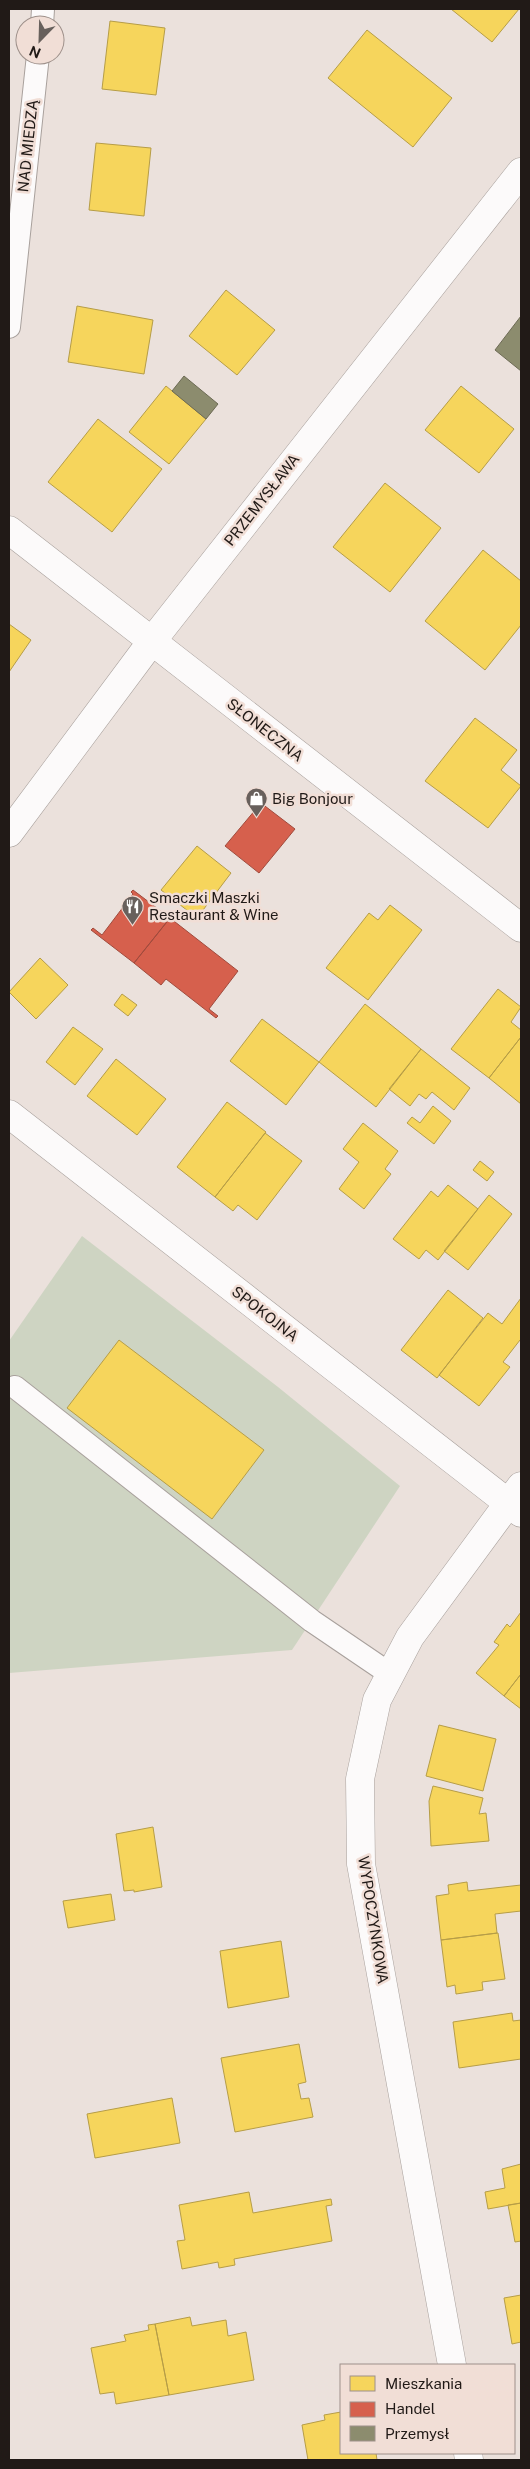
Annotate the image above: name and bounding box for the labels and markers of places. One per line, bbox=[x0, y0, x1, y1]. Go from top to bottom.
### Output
shop icon: Big Bonjour bbox=[244, 787, 268, 818]
place label: Big Bonjour bbox=[272, 790, 353, 807]
place label: Smaczki Maszki Restaurant & Wine bbox=[149, 889, 279, 923]
restaurant icon: Smaczki Maszki Restaurant & Wine bbox=[121, 895, 145, 926]

